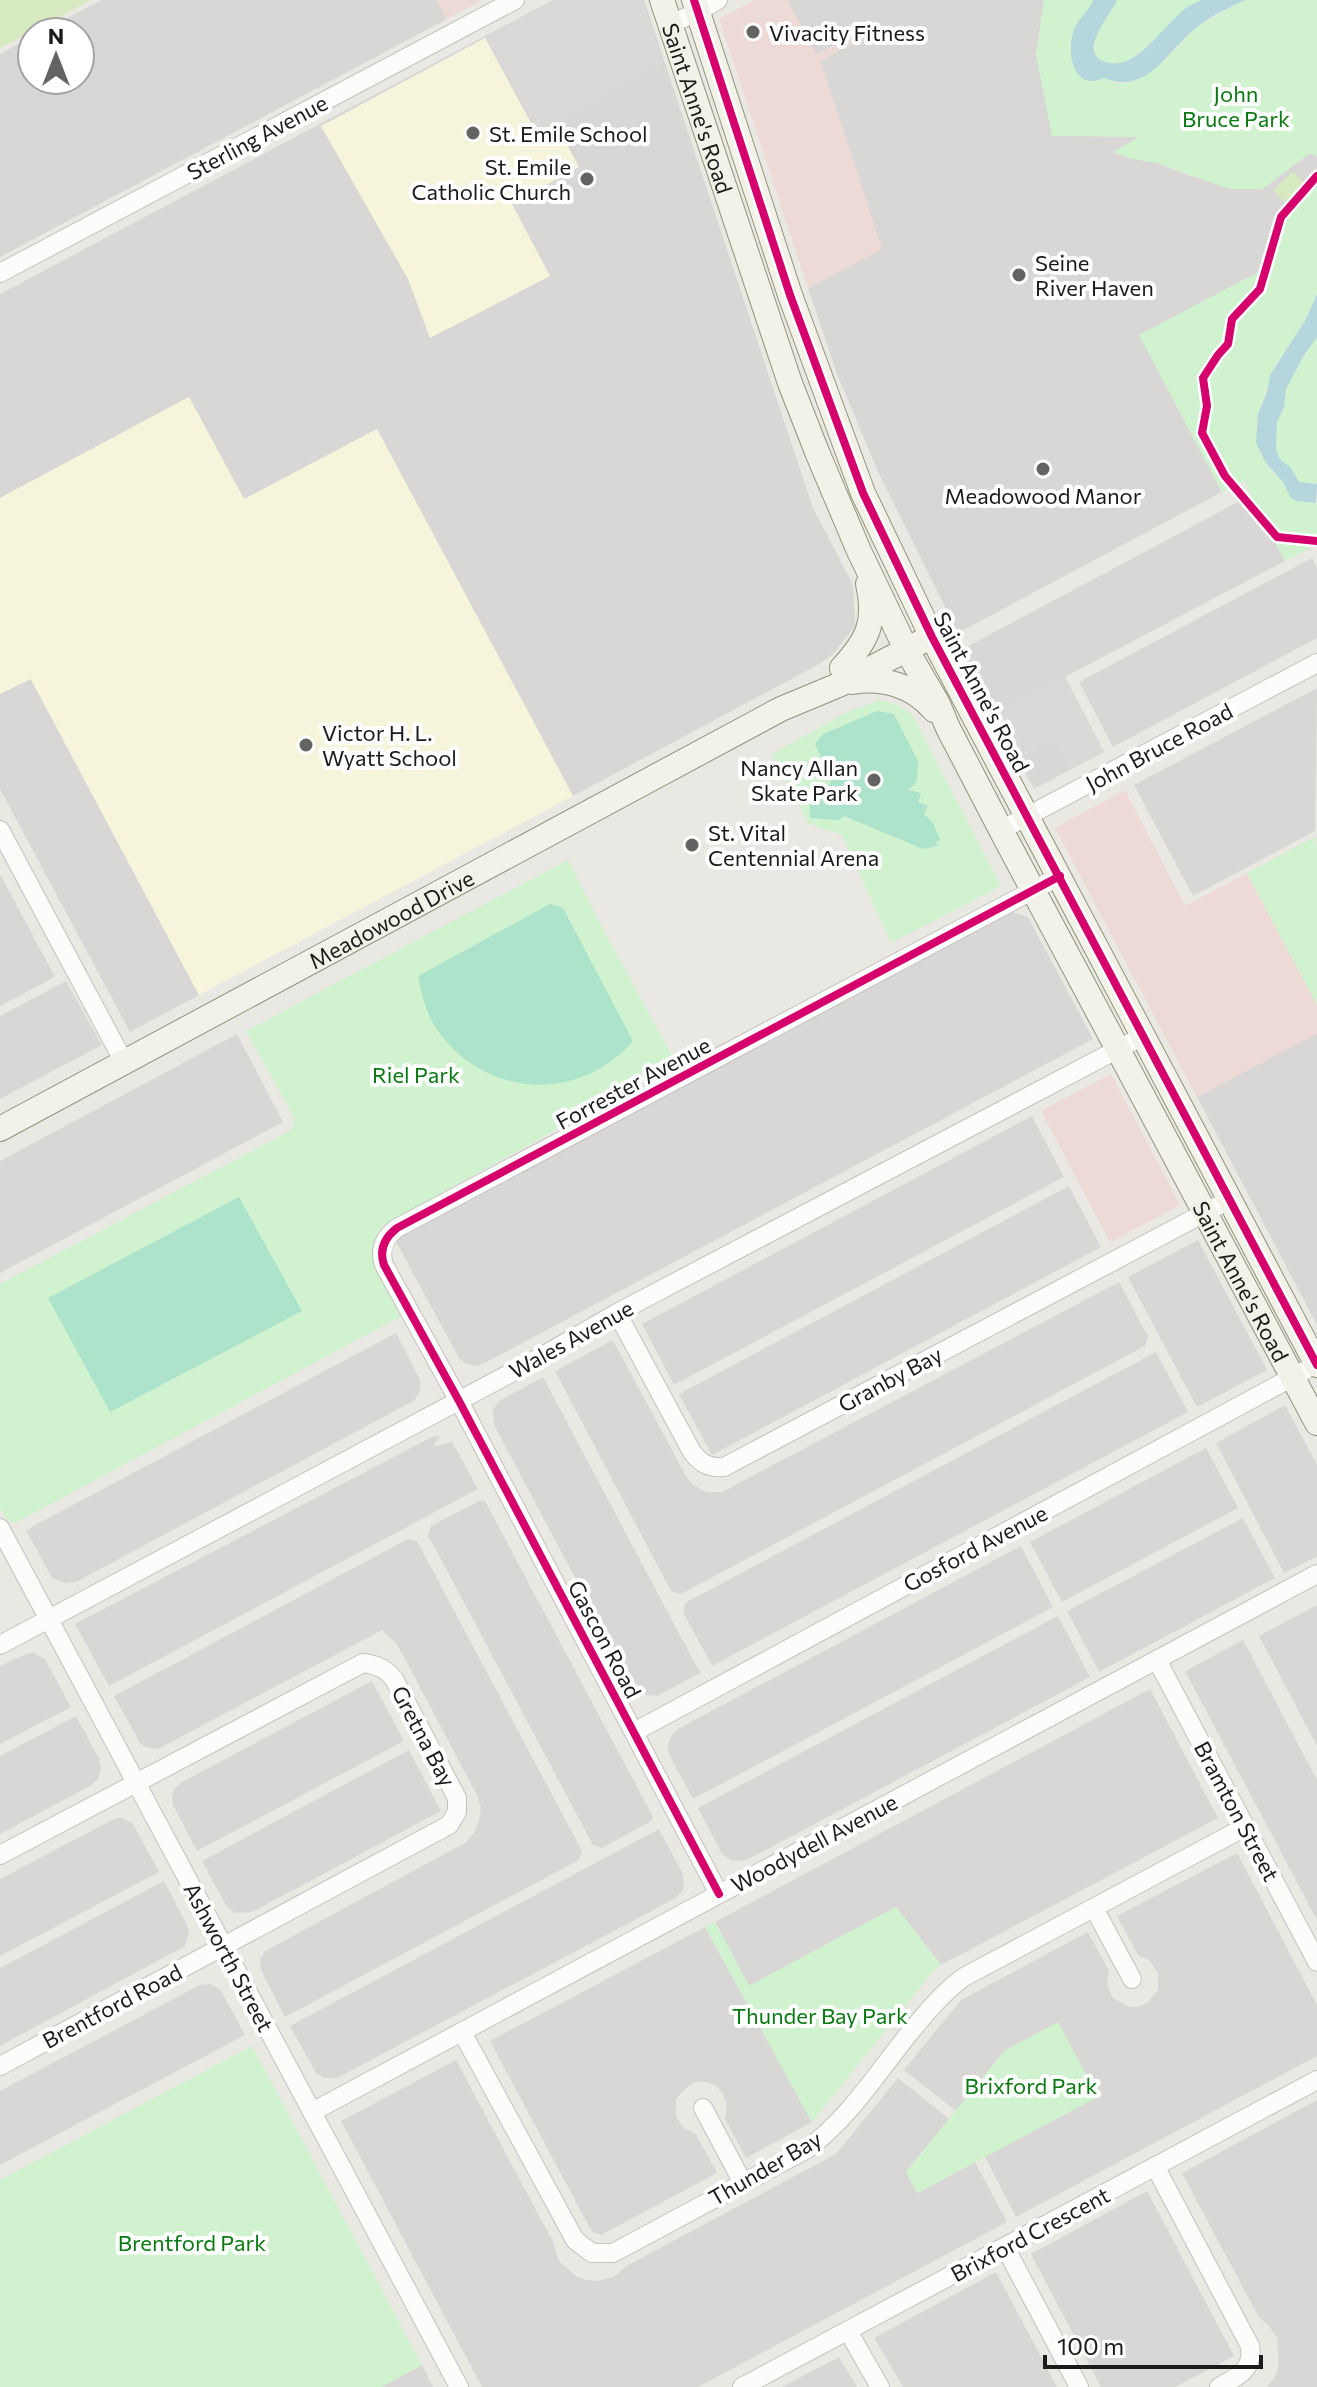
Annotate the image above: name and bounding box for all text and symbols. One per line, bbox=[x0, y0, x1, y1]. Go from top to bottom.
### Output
north arrow bbox=[16, 16, 96, 96]
street label: Saint Anne's Road bbox=[657, 19, 739, 197]
place label: Vivacity Fitness bbox=[769, 19, 925, 46]
text: N bbox=[48, 22, 64, 49]
marker: Vivacity Fitness bbox=[744, 23, 762, 41]
park label: John Bruce Park bbox=[1182, 80, 1290, 132]
street label: Sterling Avenue bbox=[182, 89, 332, 185]
place label: St. Emile School bbox=[489, 120, 648, 147]
marker: St. Emile School bbox=[464, 124, 482, 142]
place label: St. Emile Catholic Church bbox=[411, 153, 571, 205]
marker: St. Emile Catholic Church bbox=[578, 170, 596, 188]
place label: Seine River Haven bbox=[1035, 249, 1154, 301]
marker: Seine River Haven bbox=[1010, 266, 1028, 284]
marker: Meadowood Manor bbox=[1034, 460, 1052, 478]
place label: Meadowood Manor bbox=[945, 482, 1142, 509]
street label: Saint Anne's Road bbox=[928, 607, 1036, 777]
street label: John Bruce Road bbox=[1081, 697, 1237, 797]
place label: Victor H. L. Wyatt School bbox=[322, 719, 457, 771]
marker: Victor H. L. Wyatt School bbox=[297, 736, 315, 754]
place label: Nancy Allan Skate Park bbox=[740, 754, 858, 806]
marker: Nancy Allan Skate Park bbox=[865, 771, 883, 789]
place label: St. Vital Centennial Arena bbox=[708, 819, 879, 871]
marker: St. Vital Centennial Arena bbox=[683, 836, 701, 854]
street label: Meadowood Drive bbox=[304, 863, 478, 974]
street label: Forrester Avenue bbox=[551, 1031, 715, 1135]
park label: Riel Park bbox=[372, 1061, 460, 1088]
street label: Saint Anne's Road bbox=[1188, 1196, 1295, 1366]
street label: Wales Avenue bbox=[504, 1294, 638, 1384]
street label: Granby Bay bbox=[833, 1340, 947, 1418]
street label: Gosford Avenue bbox=[898, 1499, 1052, 1597]
street label: Gascon Road bbox=[563, 1575, 647, 1703]
street label: Gretna Bay bbox=[386, 1681, 462, 1791]
street label: Bramton Street bbox=[1189, 1736, 1285, 1886]
street label: Woodydell Avenue bbox=[726, 1788, 902, 1898]
street label: Ashworth Street bbox=[178, 1878, 280, 2036]
street label: Brentford Road bbox=[38, 1958, 186, 2054]
park label: Thunder Bay Park bbox=[732, 2002, 908, 2029]
park label: Brixford Park bbox=[965, 2072, 1098, 2099]
street label: Thunder Bay bbox=[704, 2125, 826, 2211]
street label: Brixford Crescent bbox=[946, 2181, 1114, 2287]
park label: Brentford Park bbox=[118, 2229, 266, 2256]
scale bar bbox=[1045, 2319, 1261, 2369]
text: 100 m bbox=[1057, 2331, 1124, 2360]

